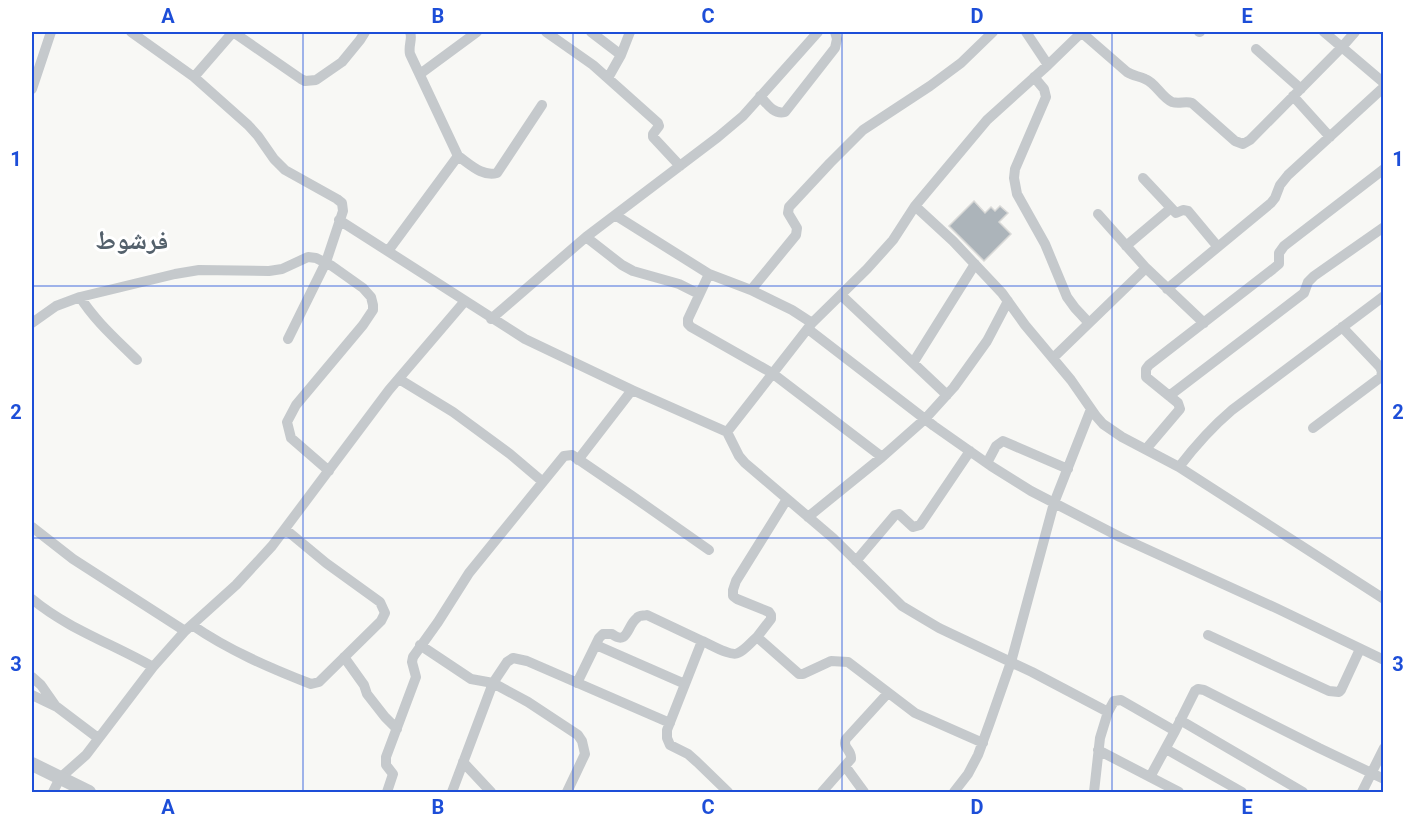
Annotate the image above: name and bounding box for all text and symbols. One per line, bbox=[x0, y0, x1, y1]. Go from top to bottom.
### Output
text: A bbox=[161, 4, 175, 28]
text: B bbox=[432, 4, 444, 28]
text: C bbox=[701, 4, 715, 28]
text: D bbox=[971, 4, 984, 28]
text: E bbox=[1241, 4, 1253, 28]
text: 1 bbox=[10, 147, 22, 171]
text: 1 bbox=[1392, 147, 1404, 171]
district label: فرشوط bbox=[96, 225, 168, 255]
text: 2 bbox=[10, 400, 22, 424]
text: 2 bbox=[1392, 400, 1404, 424]
text: 3 bbox=[10, 652, 22, 676]
text: 3 bbox=[1392, 652, 1404, 676]
text: A bbox=[161, 795, 175, 819]
text: B bbox=[432, 795, 444, 819]
text: C bbox=[701, 795, 715, 819]
text: D bbox=[971, 795, 984, 819]
text: E bbox=[1241, 795, 1253, 819]

